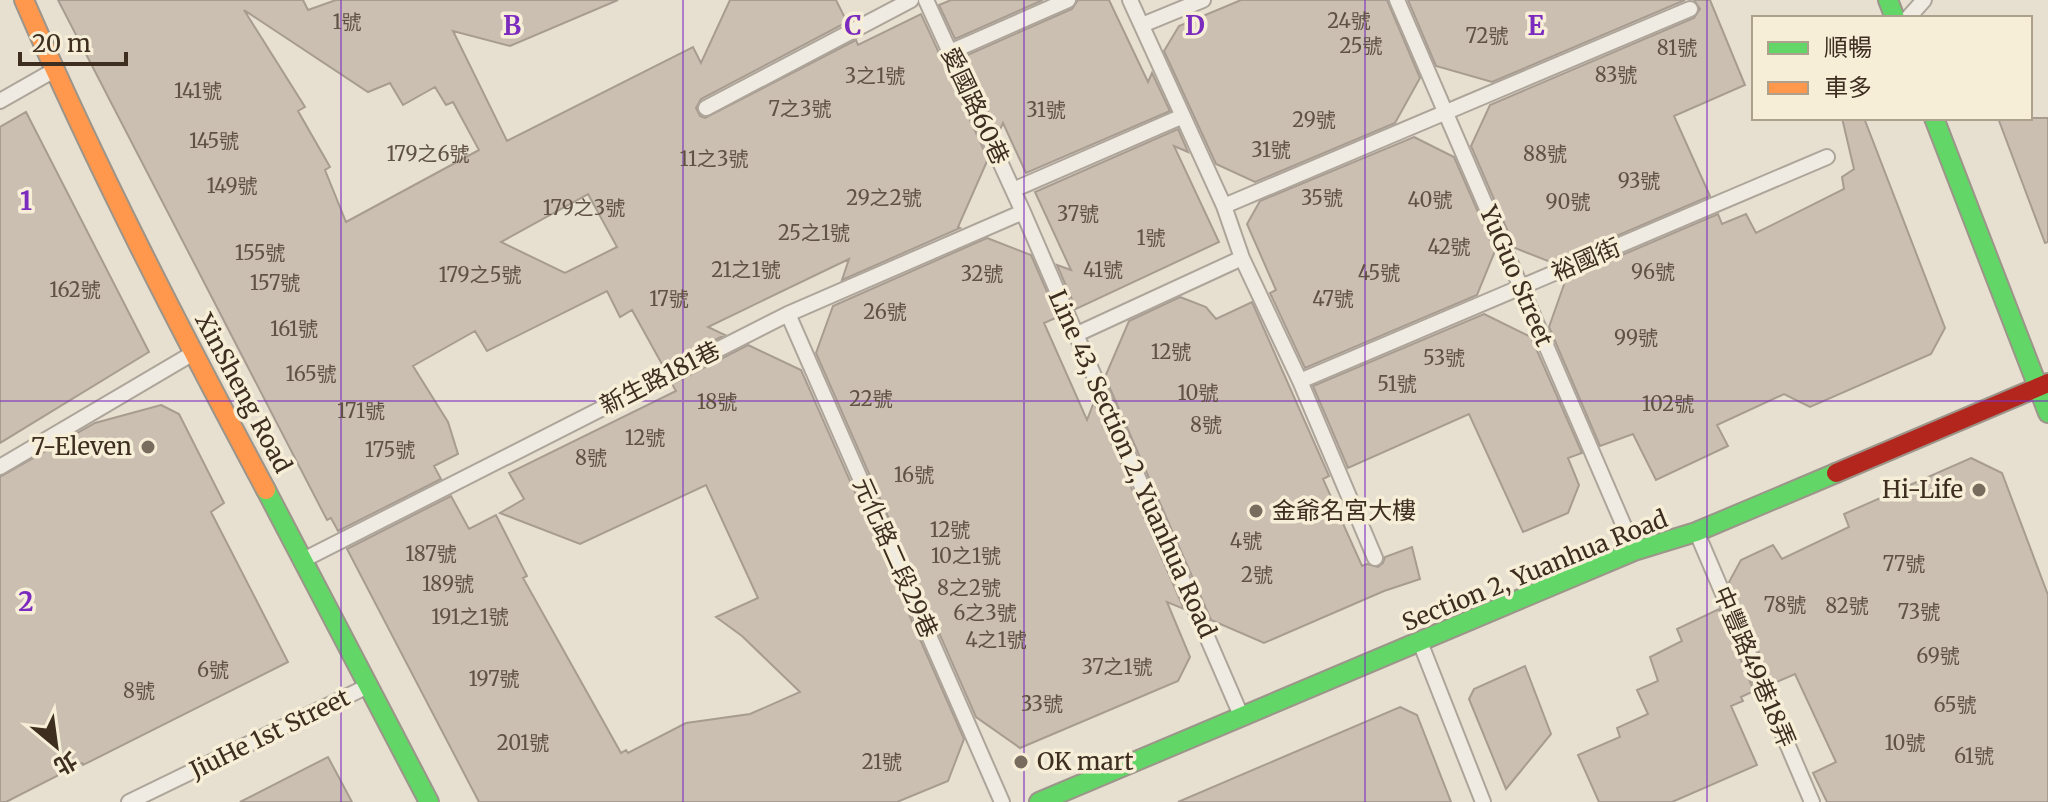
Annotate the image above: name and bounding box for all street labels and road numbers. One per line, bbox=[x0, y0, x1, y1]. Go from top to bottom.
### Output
street label: 愛國路60巷 bbox=[935, 42, 1016, 169]
street label: YuGuo Street bbox=[1473, 200, 1560, 351]
street label: 裕國街 bbox=[1547, 231, 1625, 288]
street label: Line 43, Section 2, Yuanhua Road bbox=[1041, 285, 1223, 643]
street label: XinSheng Road bbox=[188, 307, 299, 478]
street label: 新生路181巷 bbox=[595, 334, 725, 421]
street label: 元化路二段29巷 bbox=[846, 473, 945, 643]
street label: Section 2, Yuanhua Road bbox=[1397, 503, 1672, 638]
street label: 中豐路49巷18弄 bbox=[1707, 581, 1802, 752]
street label: JiuHe 1st Street bbox=[184, 681, 355, 786]

